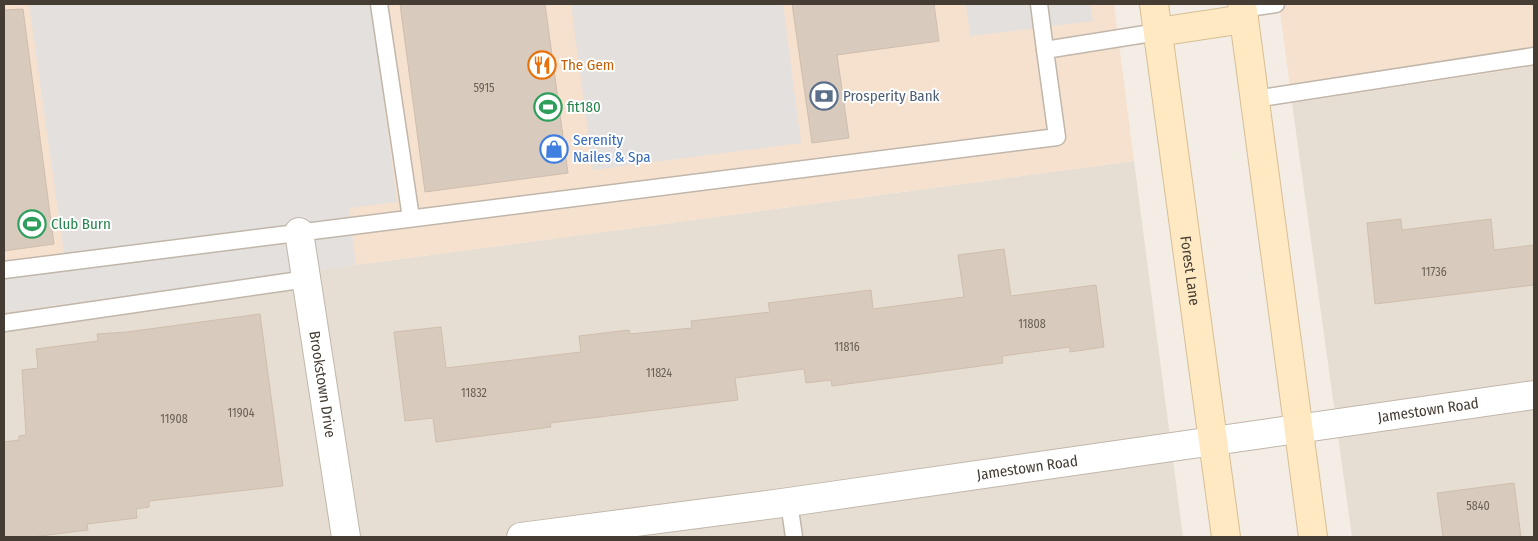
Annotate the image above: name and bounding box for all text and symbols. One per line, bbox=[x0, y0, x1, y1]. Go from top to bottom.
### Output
restaurant icon: The Gem bbox=[527, 50, 557, 80]
place label: The Gem bbox=[561, 56, 614, 74]
house number: 5915 bbox=[473, 81, 495, 95]
bank icon: Prosperity Bank bbox=[809, 81, 839, 111]
place label: Prosperity Bank bbox=[843, 87, 940, 105]
sports icon: fit180 bbox=[533, 92, 563, 122]
place label: fit180 bbox=[567, 98, 601, 116]
place label: Serenity Nailes & Spa bbox=[573, 131, 651, 166]
shop icon: Serenity Nailes & Spa bbox=[539, 134, 569, 164]
sports icon: Club Burn bbox=[17, 209, 47, 239]
place label: Club Burn bbox=[51, 215, 111, 233]
street label: Forest Lane bbox=[1176, 235, 1204, 307]
house number: 11736 bbox=[1421, 265, 1447, 279]
house number: 11808 bbox=[1018, 317, 1046, 331]
street label: Brookstown Drive bbox=[305, 330, 340, 439]
house number: 11816 bbox=[834, 340, 860, 354]
house number: 11824 bbox=[646, 366, 672, 380]
house number: 11832 bbox=[461, 386, 487, 400]
street label: Jamestown Road bbox=[1376, 394, 1480, 426]
house number: 11904 bbox=[227, 406, 255, 420]
house number: 11908 bbox=[160, 412, 188, 426]
street label: Jamestown Road bbox=[976, 452, 1079, 484]
house number: 5840 bbox=[1466, 499, 1490, 513]

